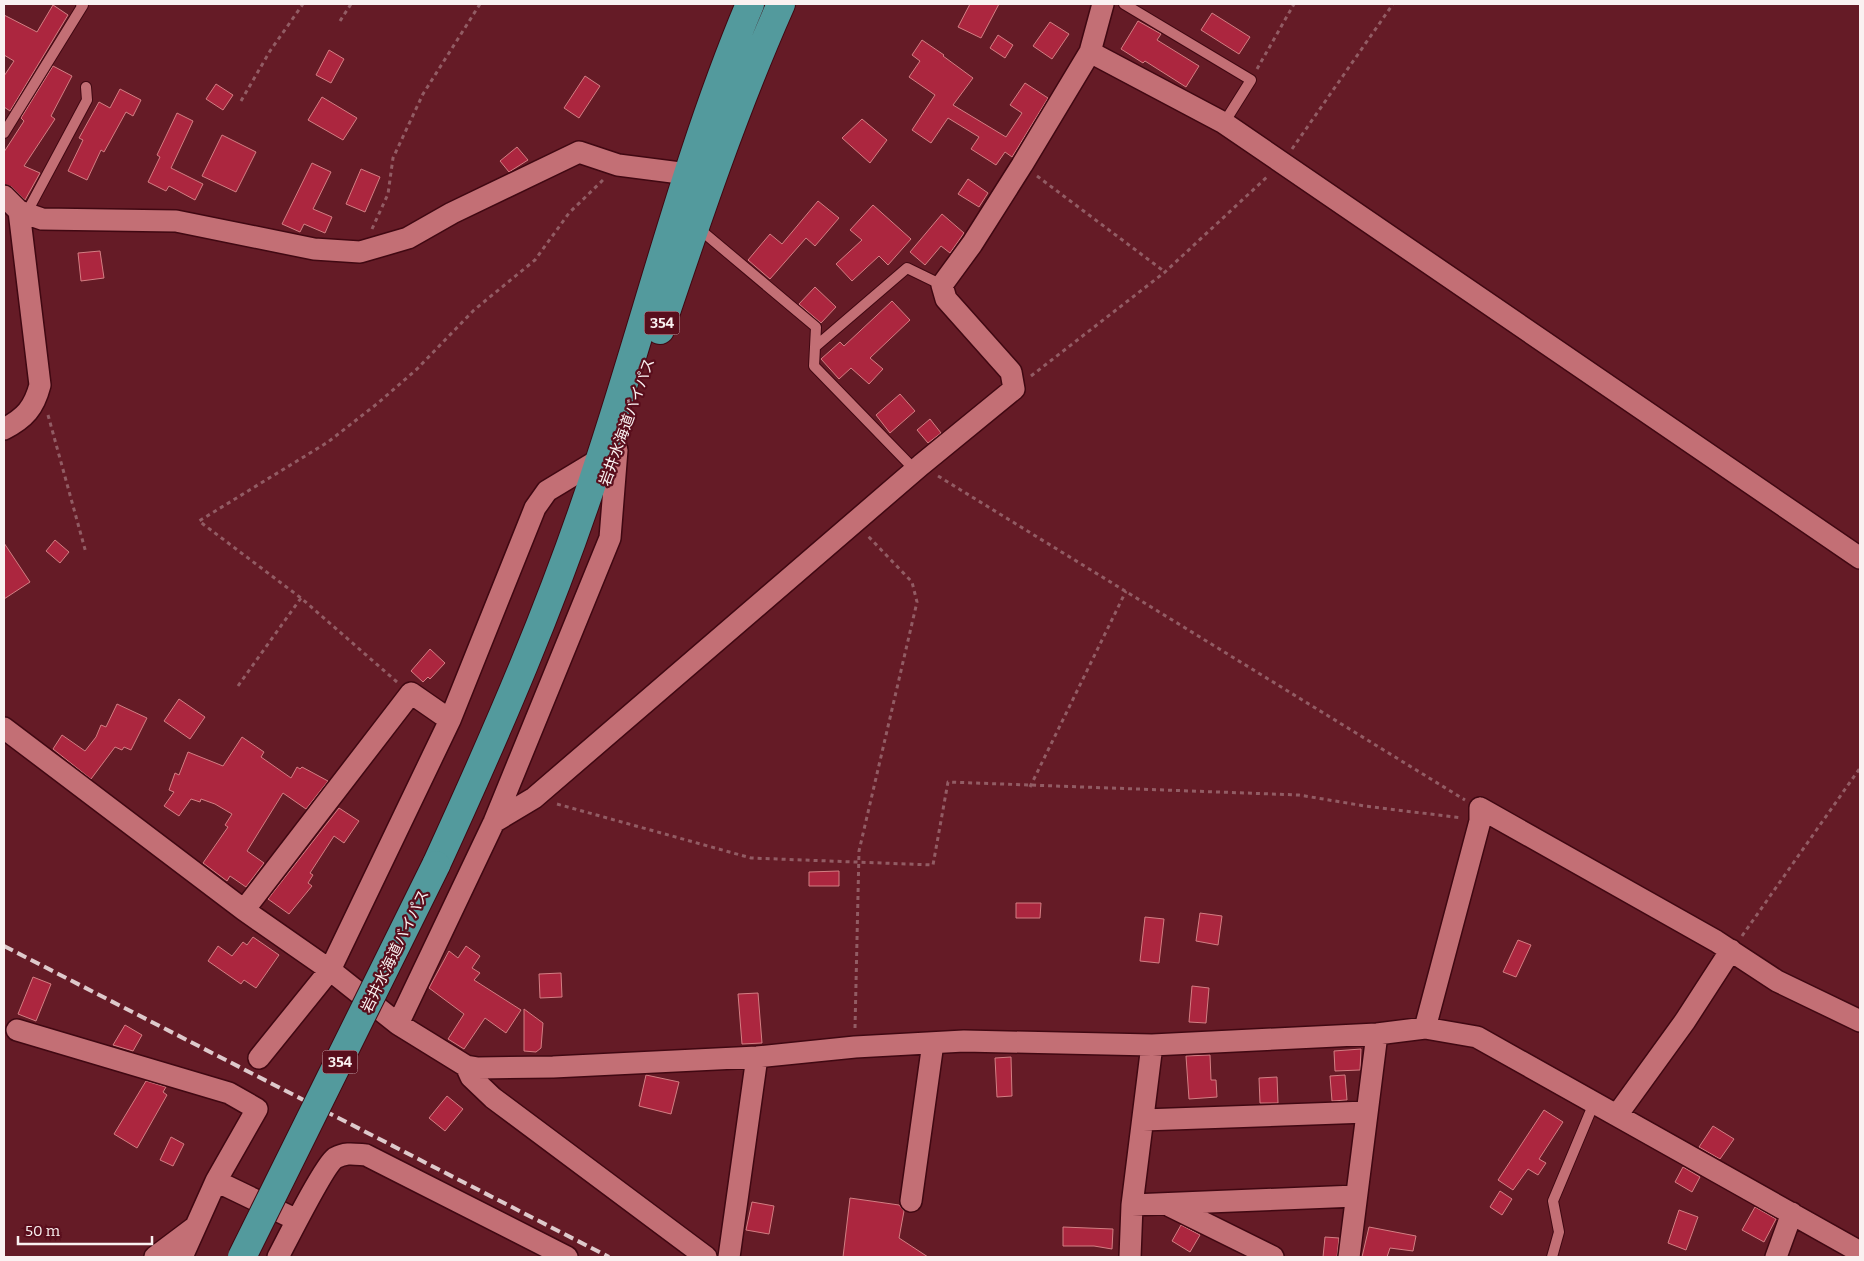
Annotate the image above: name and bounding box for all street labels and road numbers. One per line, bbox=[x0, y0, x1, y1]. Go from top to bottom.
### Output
road number: 354 bbox=[644, 312, 680, 334]
street label: 岩井水海道バイパス bbox=[596, 356, 658, 488]
street label: 岩井水海道バイパス bbox=[357, 887, 433, 1015]
road number: 354 bbox=[322, 1050, 358, 1074]

